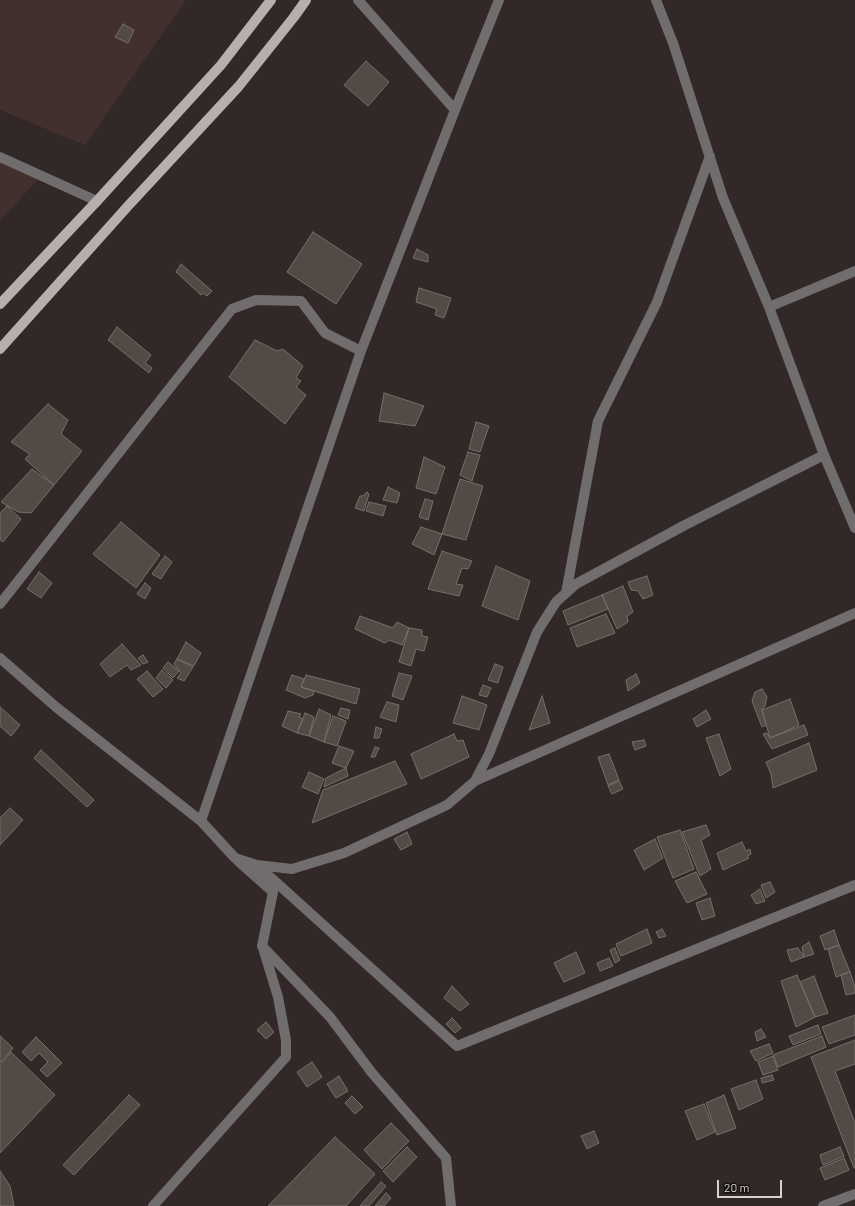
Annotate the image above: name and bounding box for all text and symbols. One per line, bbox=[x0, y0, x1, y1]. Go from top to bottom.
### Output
scale bar bbox=[719, 1172, 784, 1198]
text: 20 m bbox=[724, 1180, 750, 1194]

